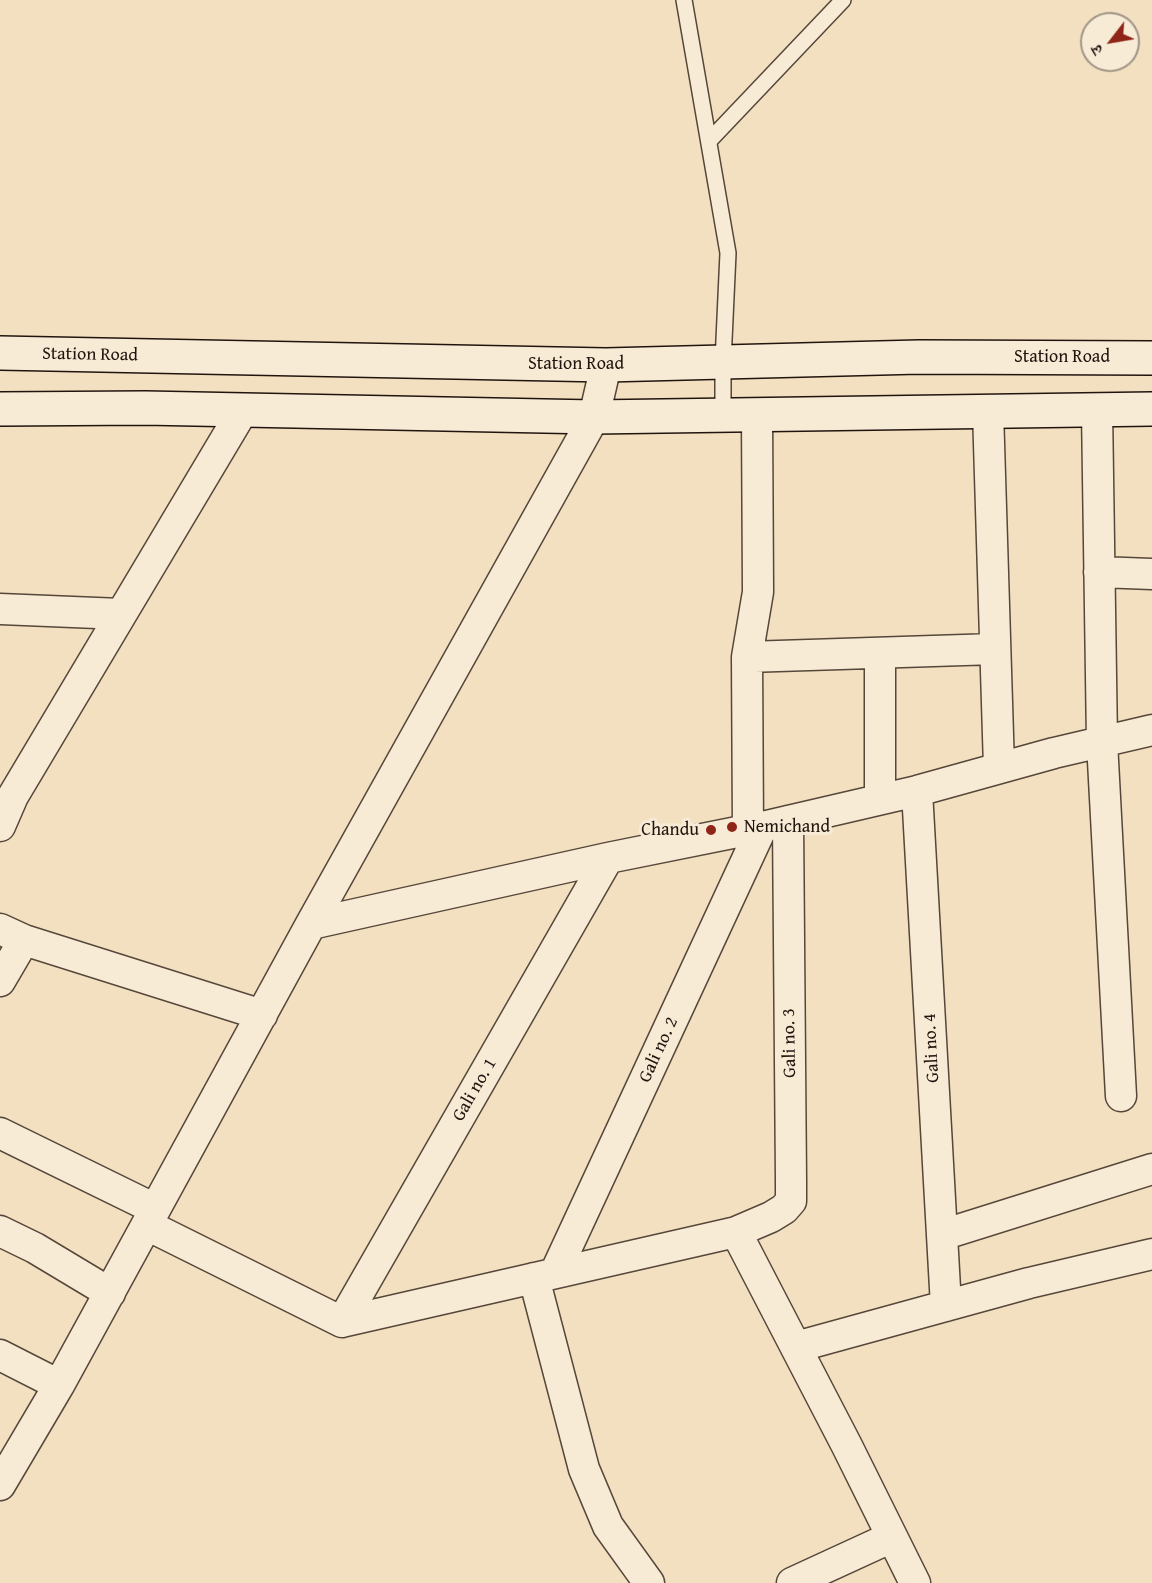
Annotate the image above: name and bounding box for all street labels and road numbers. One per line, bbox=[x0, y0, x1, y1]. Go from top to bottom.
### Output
street label: Station Road bbox=[42, 343, 138, 367]
street label: Station Road bbox=[1014, 346, 1110, 368]
street label: Station Road bbox=[528, 353, 624, 375]
street label: Gali no. 3 bbox=[779, 1008, 801, 1078]
street label: Gali no. 4 bbox=[919, 1013, 945, 1083]
street label: Gali no. 2 bbox=[635, 1014, 683, 1086]
street label: Gali no. 1 bbox=[448, 1055, 502, 1125]

